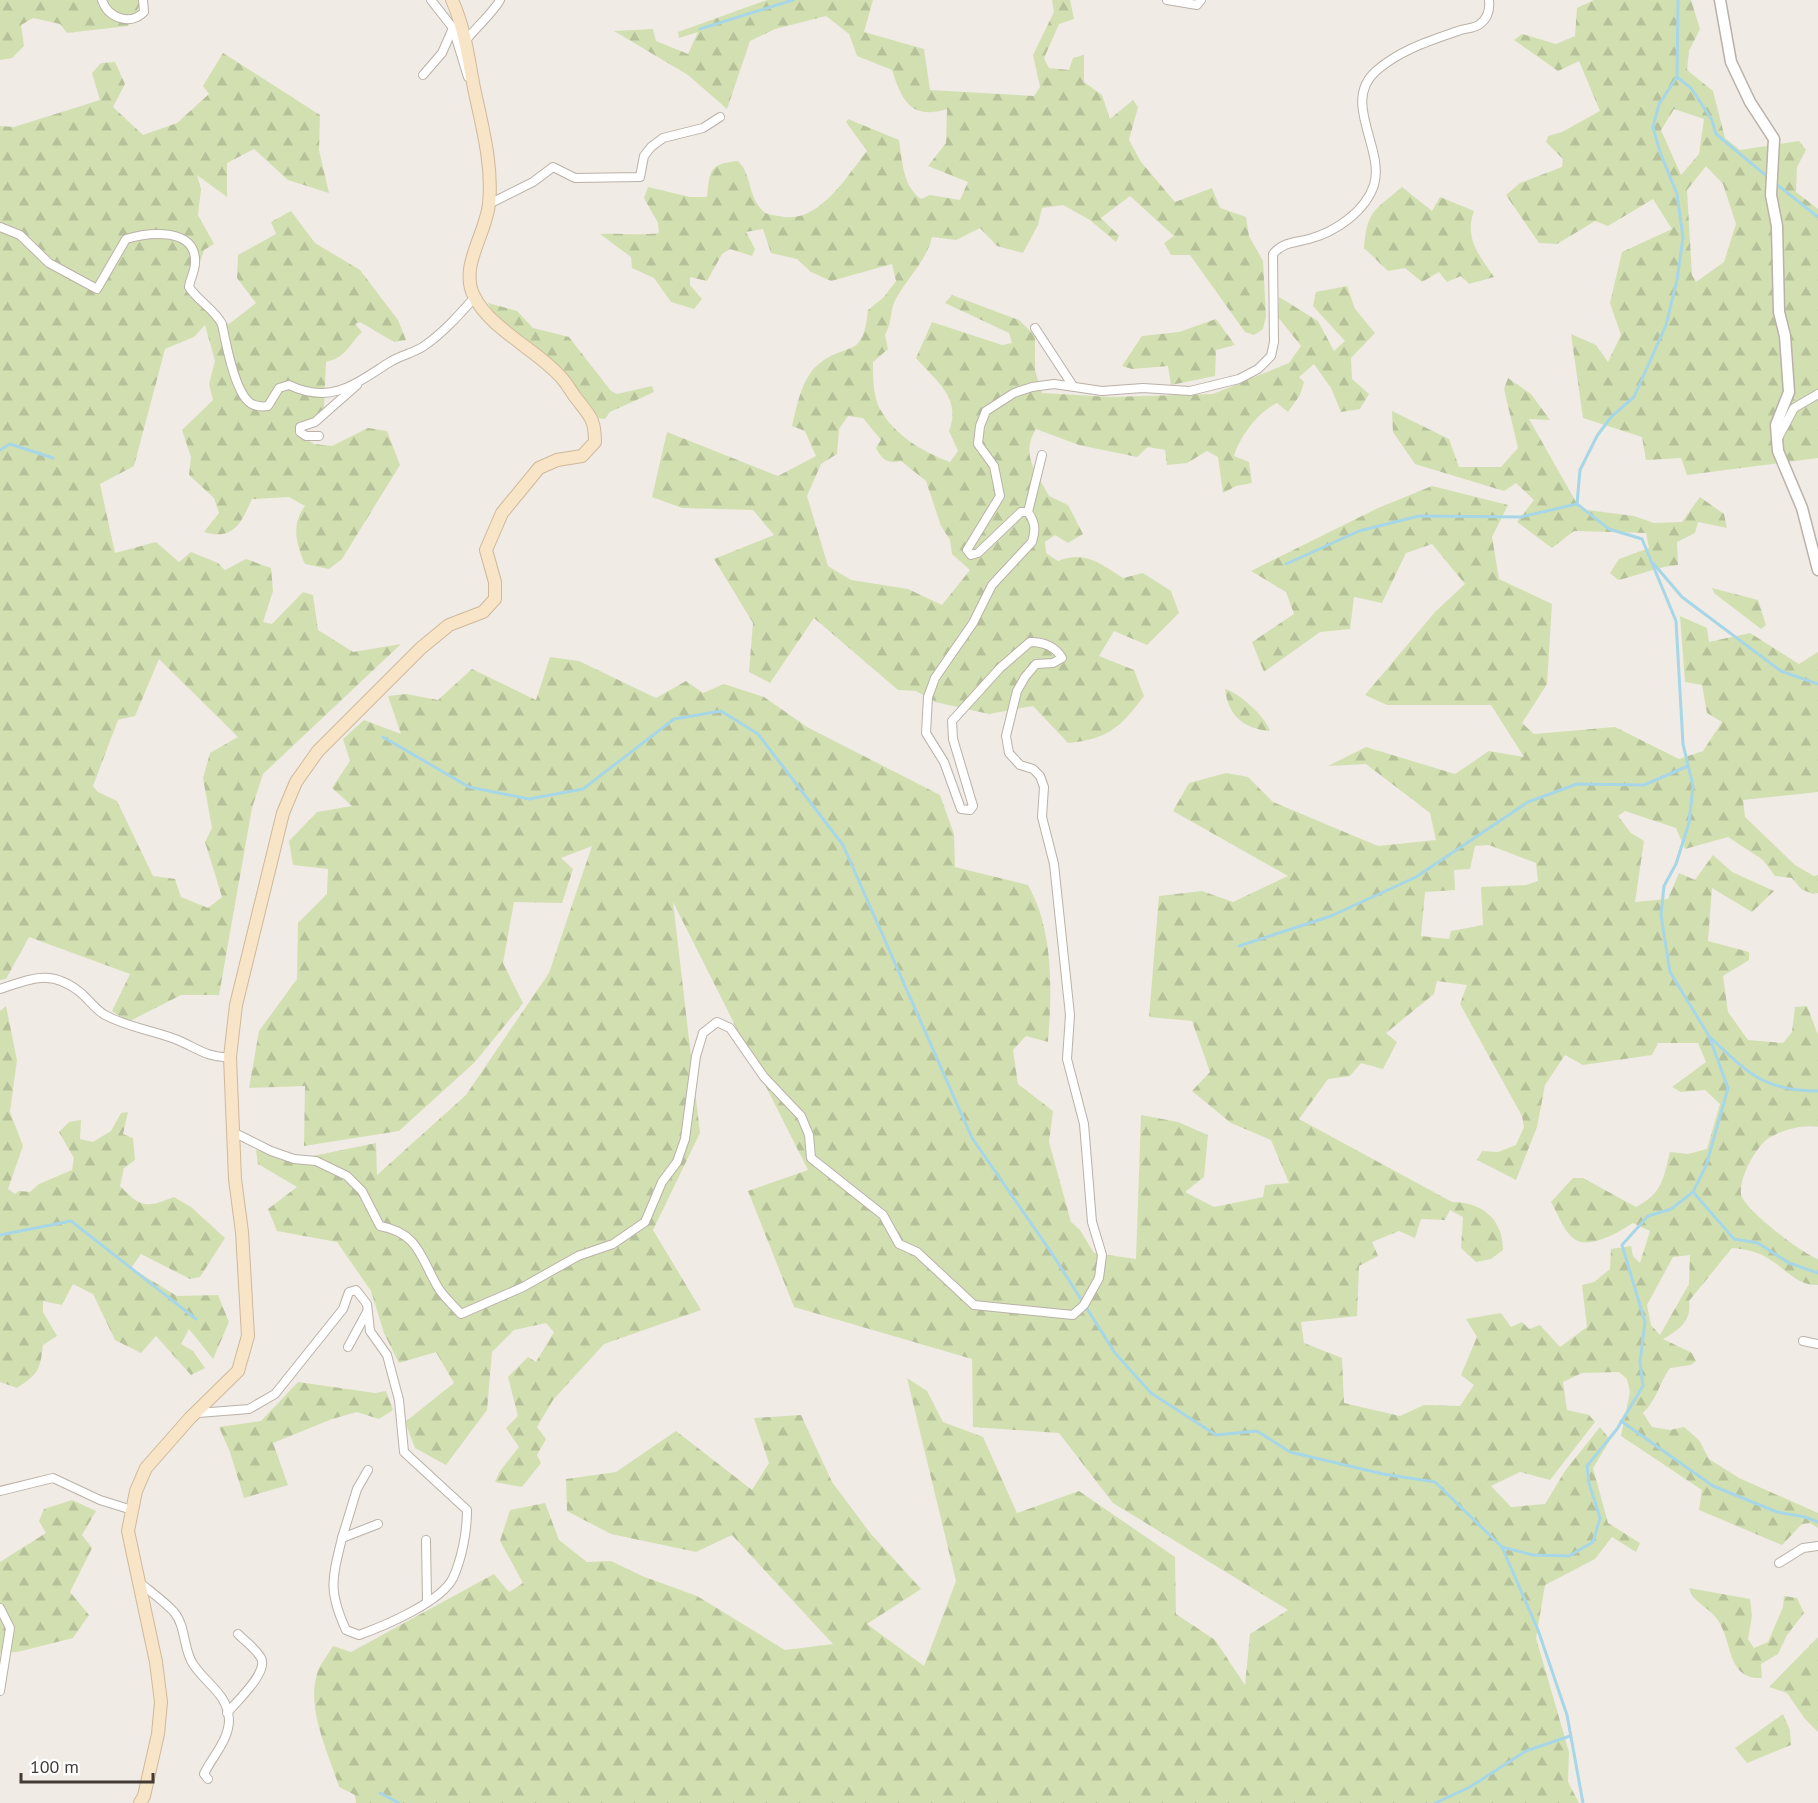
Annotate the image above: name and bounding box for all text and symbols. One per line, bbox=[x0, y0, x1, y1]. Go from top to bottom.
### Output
scale bar bbox=[21, 1746, 153, 1784]
text: 100 m bbox=[30, 1755, 79, 1778]

